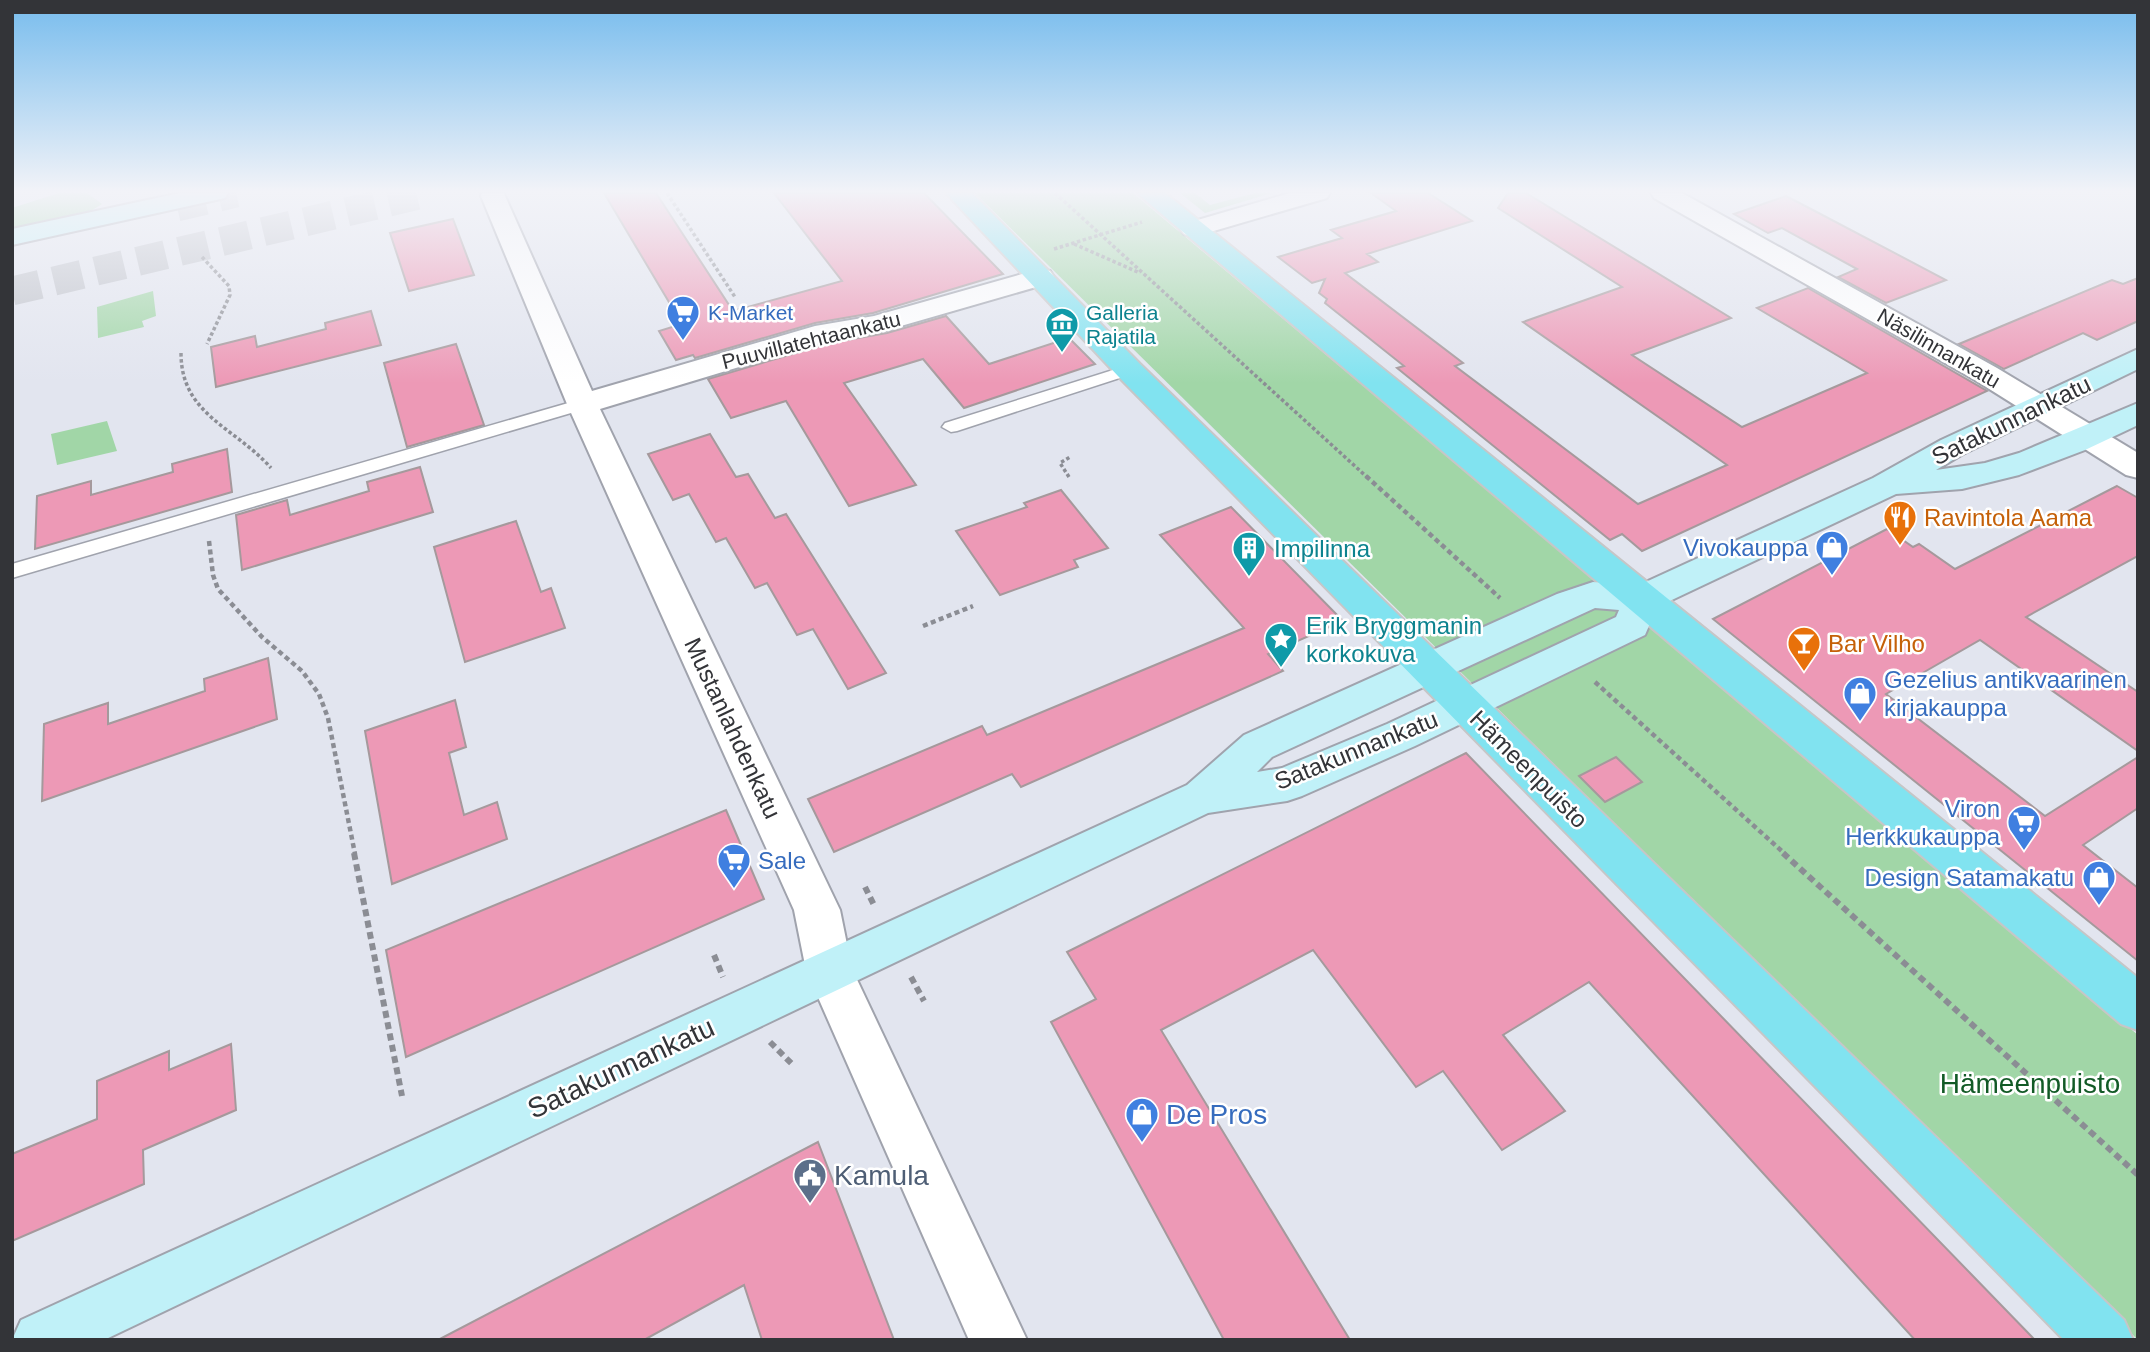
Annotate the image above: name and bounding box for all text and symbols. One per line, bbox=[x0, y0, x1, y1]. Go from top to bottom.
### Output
supermarket icon: K-Market bbox=[664, 293, 702, 342]
place label: K-Market bbox=[708, 301, 793, 324]
place label: Galleria Rajatila bbox=[1086, 301, 1159, 348]
street label: Näsilinnankatu bbox=[1874, 304, 2004, 392]
museum icon: Galleria Rajatila bbox=[1043, 305, 1081, 354]
street label: Puuvillatehtaankatu bbox=[719, 307, 903, 373]
street label: Satakunnankatu bbox=[1927, 370, 2095, 470]
restaurant icon: Ravintola Aama bbox=[1881, 498, 1919, 547]
place label: Ravintola Aama bbox=[1924, 504, 2093, 531]
shop icon: Vivokauppa bbox=[1813, 528, 1851, 577]
building icon: Impilinna bbox=[1230, 529, 1268, 578]
place label: Vivokauppa bbox=[1683, 534, 1809, 561]
place label: Impilinna bbox=[1274, 535, 1371, 562]
place label: Erik Bryggmanin korkokuva bbox=[1306, 612, 1482, 667]
place icon: Erik Bryggmanin korkokuva bbox=[1262, 620, 1300, 669]
bar icon: Bar Vilho bbox=[1785, 624, 1823, 673]
place label: Bar Vilho bbox=[1828, 630, 1925, 657]
street label: Mustanlahdenkatu bbox=[679, 633, 787, 823]
place label: Gezelius antikvaarinen kirjakauppa bbox=[1884, 666, 2127, 721]
shop icon: Gezelius antikvaarinen kirjakauppa bbox=[1841, 674, 1879, 723]
street label: Satakunnankatu bbox=[1271, 705, 1441, 795]
street label: Hämeenpuisto bbox=[1465, 705, 1593, 833]
place label: Viron Herkkukauppa bbox=[1845, 795, 2001, 850]
supermarket icon: Viron Herkkukauppa bbox=[2005, 803, 2043, 852]
supermarket icon: Sale bbox=[715, 841, 753, 890]
place label: Sale bbox=[758, 847, 806, 874]
shop icon: Design Satamakatu bbox=[2080, 858, 2118, 907]
place label: Design Satamakatu bbox=[1865, 864, 2074, 891]
street label: Satakunnankatu bbox=[523, 1011, 719, 1125]
park label: Hämeenpuisto bbox=[1940, 1068, 2120, 1099]
shop icon: De Pros bbox=[1123, 1095, 1161, 1144]
place label: De Pros bbox=[1166, 1099, 1267, 1130]
public building icon: Kamula bbox=[791, 1156, 829, 1205]
place label: Kamula bbox=[834, 1160, 929, 1191]

